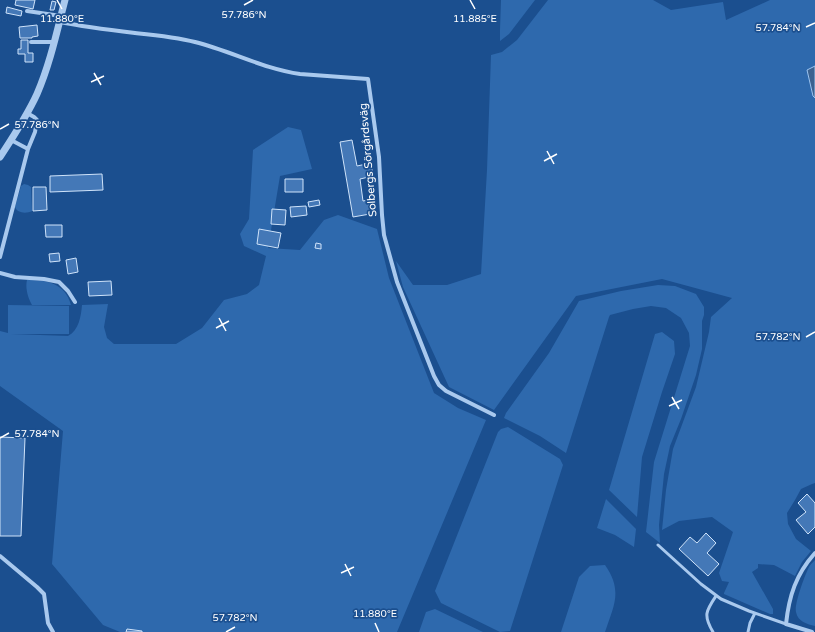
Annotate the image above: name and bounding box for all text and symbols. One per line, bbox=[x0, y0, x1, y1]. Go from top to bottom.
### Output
text: 57.786°N bbox=[221, 9, 267, 21]
text: 11.880°E bbox=[40, 13, 84, 25]
text: 11.885°E bbox=[453, 13, 497, 25]
text: 57.784°N bbox=[755, 22, 801, 34]
street label: Solbergs Sörgårdsväg bbox=[357, 102, 379, 217]
text: 57.786°N bbox=[14, 119, 60, 131]
text: 57.782°N bbox=[755, 331, 801, 343]
text: 57.784°N bbox=[14, 428, 60, 440]
text: 11.880°E bbox=[353, 608, 397, 620]
text: 57.782°N bbox=[212, 612, 258, 624]

